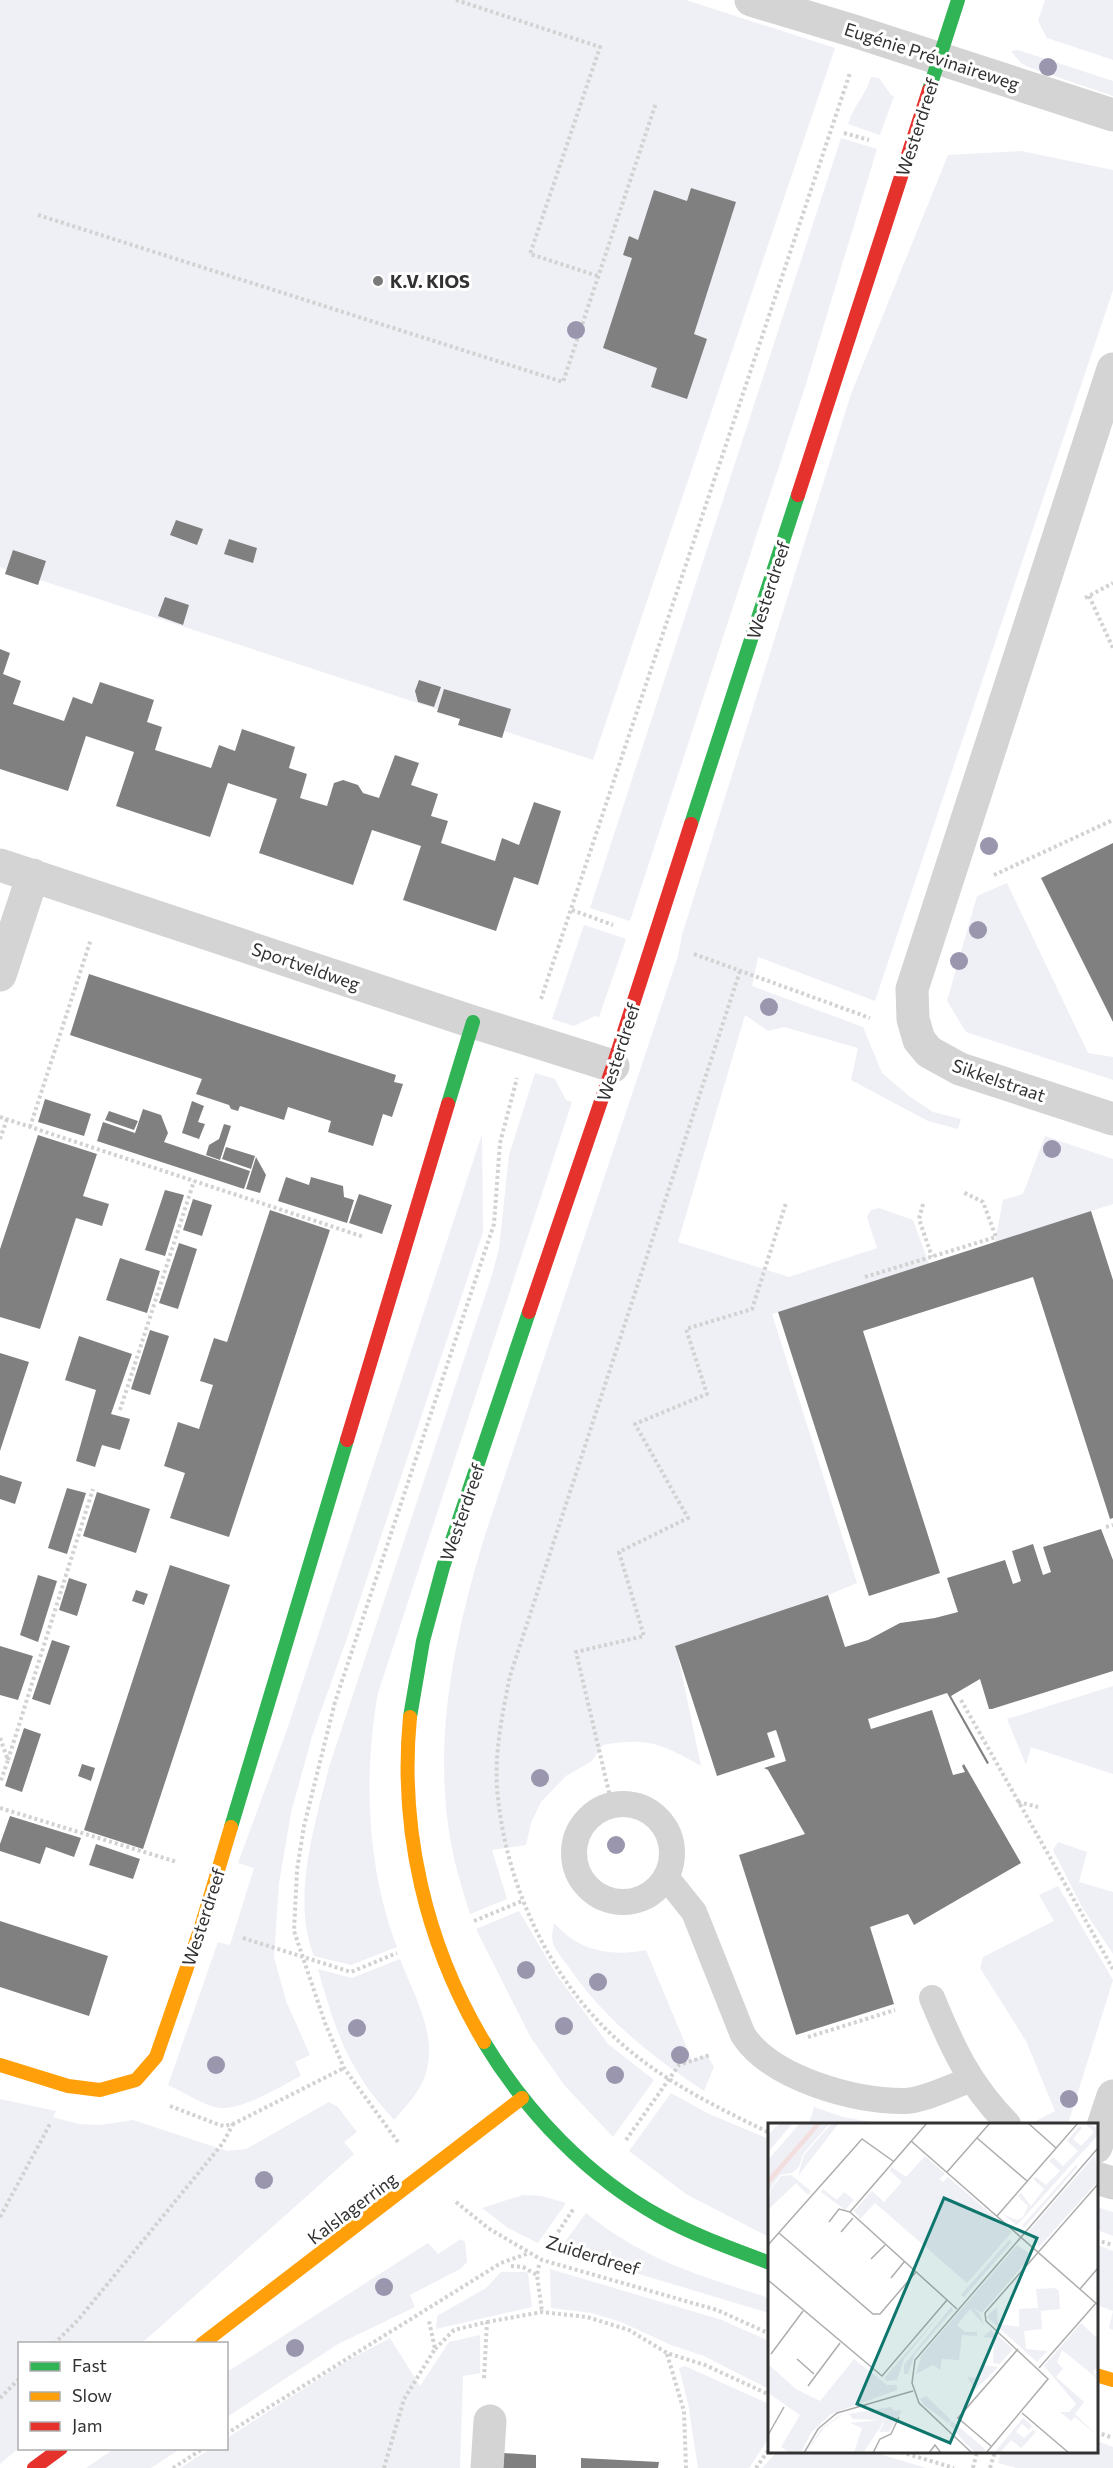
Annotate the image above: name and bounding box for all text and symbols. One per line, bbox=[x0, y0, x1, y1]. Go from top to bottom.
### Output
street label: Eugénie Prévinaireweg bbox=[842, 17, 1023, 95]
street label: Westerdreef bbox=[891, 74, 943, 179]
place label: K.V. KIOS bbox=[390, 270, 470, 292]
marker: K.V. KIOS bbox=[371, 274, 385, 288]
street label: Westerdreef bbox=[742, 537, 794, 642]
street label: Sportveldweg bbox=[249, 937, 363, 995]
street label: Westerdreef bbox=[592, 999, 644, 1104]
street label: Sikkelstraat bbox=[950, 1054, 1048, 1106]
street label: Westerdreef bbox=[435, 1460, 489, 1564]
street label: Westerdreef bbox=[177, 1864, 229, 1969]
inset map bbox=[768, 2123, 1098, 2453]
street label: Kalslagerring bbox=[303, 2167, 401, 2249]
street label: Zuiderdreef bbox=[544, 2230, 643, 2280]
legend bbox=[18, 2342, 228, 2450]
text: Fast bbox=[72, 2354, 107, 2376]
text: Slow bbox=[72, 2384, 112, 2406]
text: Jam bbox=[72, 2414, 102, 2436]

